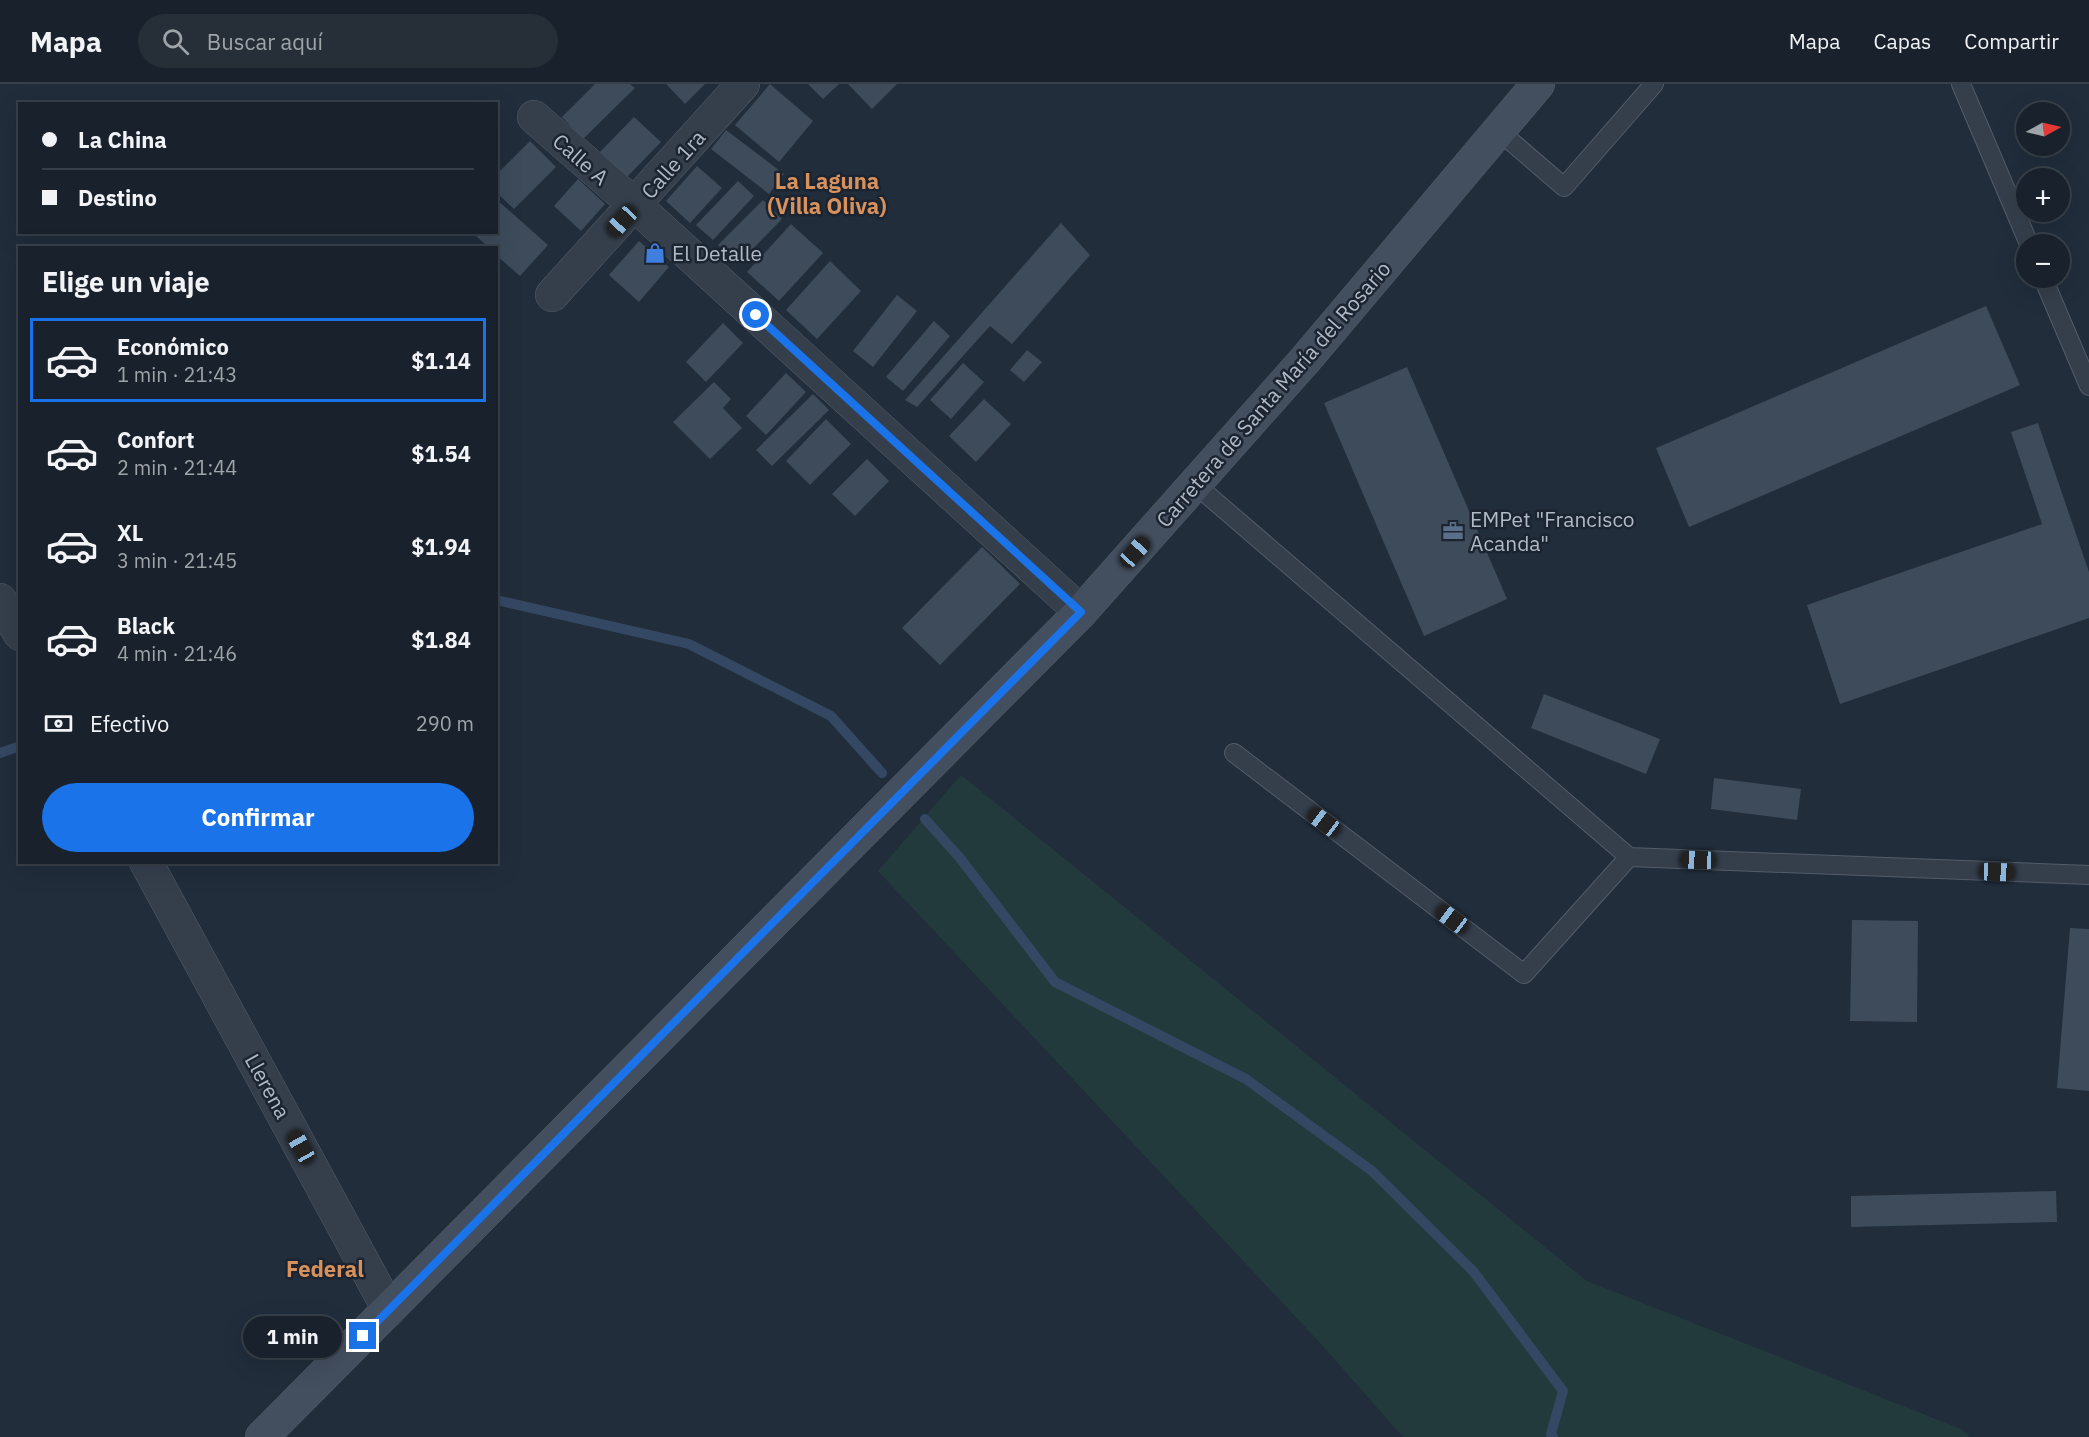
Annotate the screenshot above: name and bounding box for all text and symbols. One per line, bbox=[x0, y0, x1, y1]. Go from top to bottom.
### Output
search box bbox=[138, 14, 558, 68]
text: Mapa bbox=[30, 23, 102, 60]
icon: search bbox=[159, 25, 192, 58]
text: Buscar aquí bbox=[207, 27, 323, 56]
text: Mapa bbox=[1789, 27, 1840, 55]
text: Capas bbox=[1873, 27, 1931, 55]
text: Compartir bbox=[1964, 27, 2059, 55]
north arrow bbox=[2016, 102, 2070, 156]
map controls bbox=[2016, 102, 2070, 288]
street label: Calle 1ra bbox=[635, 124, 711, 204]
text: La China bbox=[78, 125, 167, 154]
street label: Calle A bbox=[547, 127, 615, 191]
district label: La Laguna (Villa Oliva) bbox=[767, 166, 887, 220]
button: + bbox=[2016, 168, 2070, 222]
text: Destino bbox=[78, 183, 157, 212]
car bbox=[603, 202, 641, 240]
button: − bbox=[2016, 234, 2070, 288]
place label: El Detalle bbox=[672, 239, 762, 267]
shop icon: El Detalle bbox=[643, 241, 667, 265]
street label: Carretera de Santa María del Rosario bbox=[1150, 255, 1396, 533]
text: Elige un viaje bbox=[42, 264, 210, 299]
route start bbox=[742, 301, 769, 328]
text: Económico bbox=[117, 332, 229, 361]
icon: car bbox=[45, 333, 99, 387]
text: $1.14 bbox=[411, 346, 471, 375]
text: 1 min · 21:43 bbox=[117, 361, 237, 388]
text: Confort bbox=[117, 425, 195, 454]
icon: car bbox=[45, 426, 99, 480]
text: $1.54 bbox=[411, 439, 471, 468]
text: 2 min · 21:44 bbox=[117, 454, 237, 481]
place label: EMPet "Francisco Acanda" bbox=[1470, 505, 1635, 557]
text: XL bbox=[117, 518, 143, 547]
icon: car bbox=[45, 519, 99, 573]
office icon: EMPet "Francisco Acanda" bbox=[1441, 519, 1465, 543]
text: $1.94 bbox=[411, 532, 471, 561]
car bbox=[1116, 533, 1154, 571]
text: 3 min · 21:45 bbox=[117, 547, 237, 574]
text: Black bbox=[117, 611, 175, 640]
icon: car bbox=[45, 612, 99, 666]
text: $1.84 bbox=[411, 625, 471, 654]
text: 4 min · 21:46 bbox=[117, 640, 237, 667]
icon: cash bbox=[42, 707, 75, 740]
text: Efectivo bbox=[90, 709, 169, 738]
text: 290 m bbox=[416, 710, 474, 737]
button: Confirmar bbox=[42, 783, 474, 852]
car bbox=[1304, 804, 1344, 840]
car bbox=[1680, 850, 1716, 870]
car bbox=[1979, 862, 2015, 882]
car bbox=[1432, 901, 1472, 937]
street label: Llerena bbox=[239, 1049, 297, 1123]
car bbox=[284, 1127, 318, 1167]
district label: Federal bbox=[286, 1254, 364, 1283]
callout: 1 min bbox=[243, 1315, 342, 1357]
route end bbox=[349, 1322, 376, 1349]
text: 1 min bbox=[266, 1323, 319, 1350]

